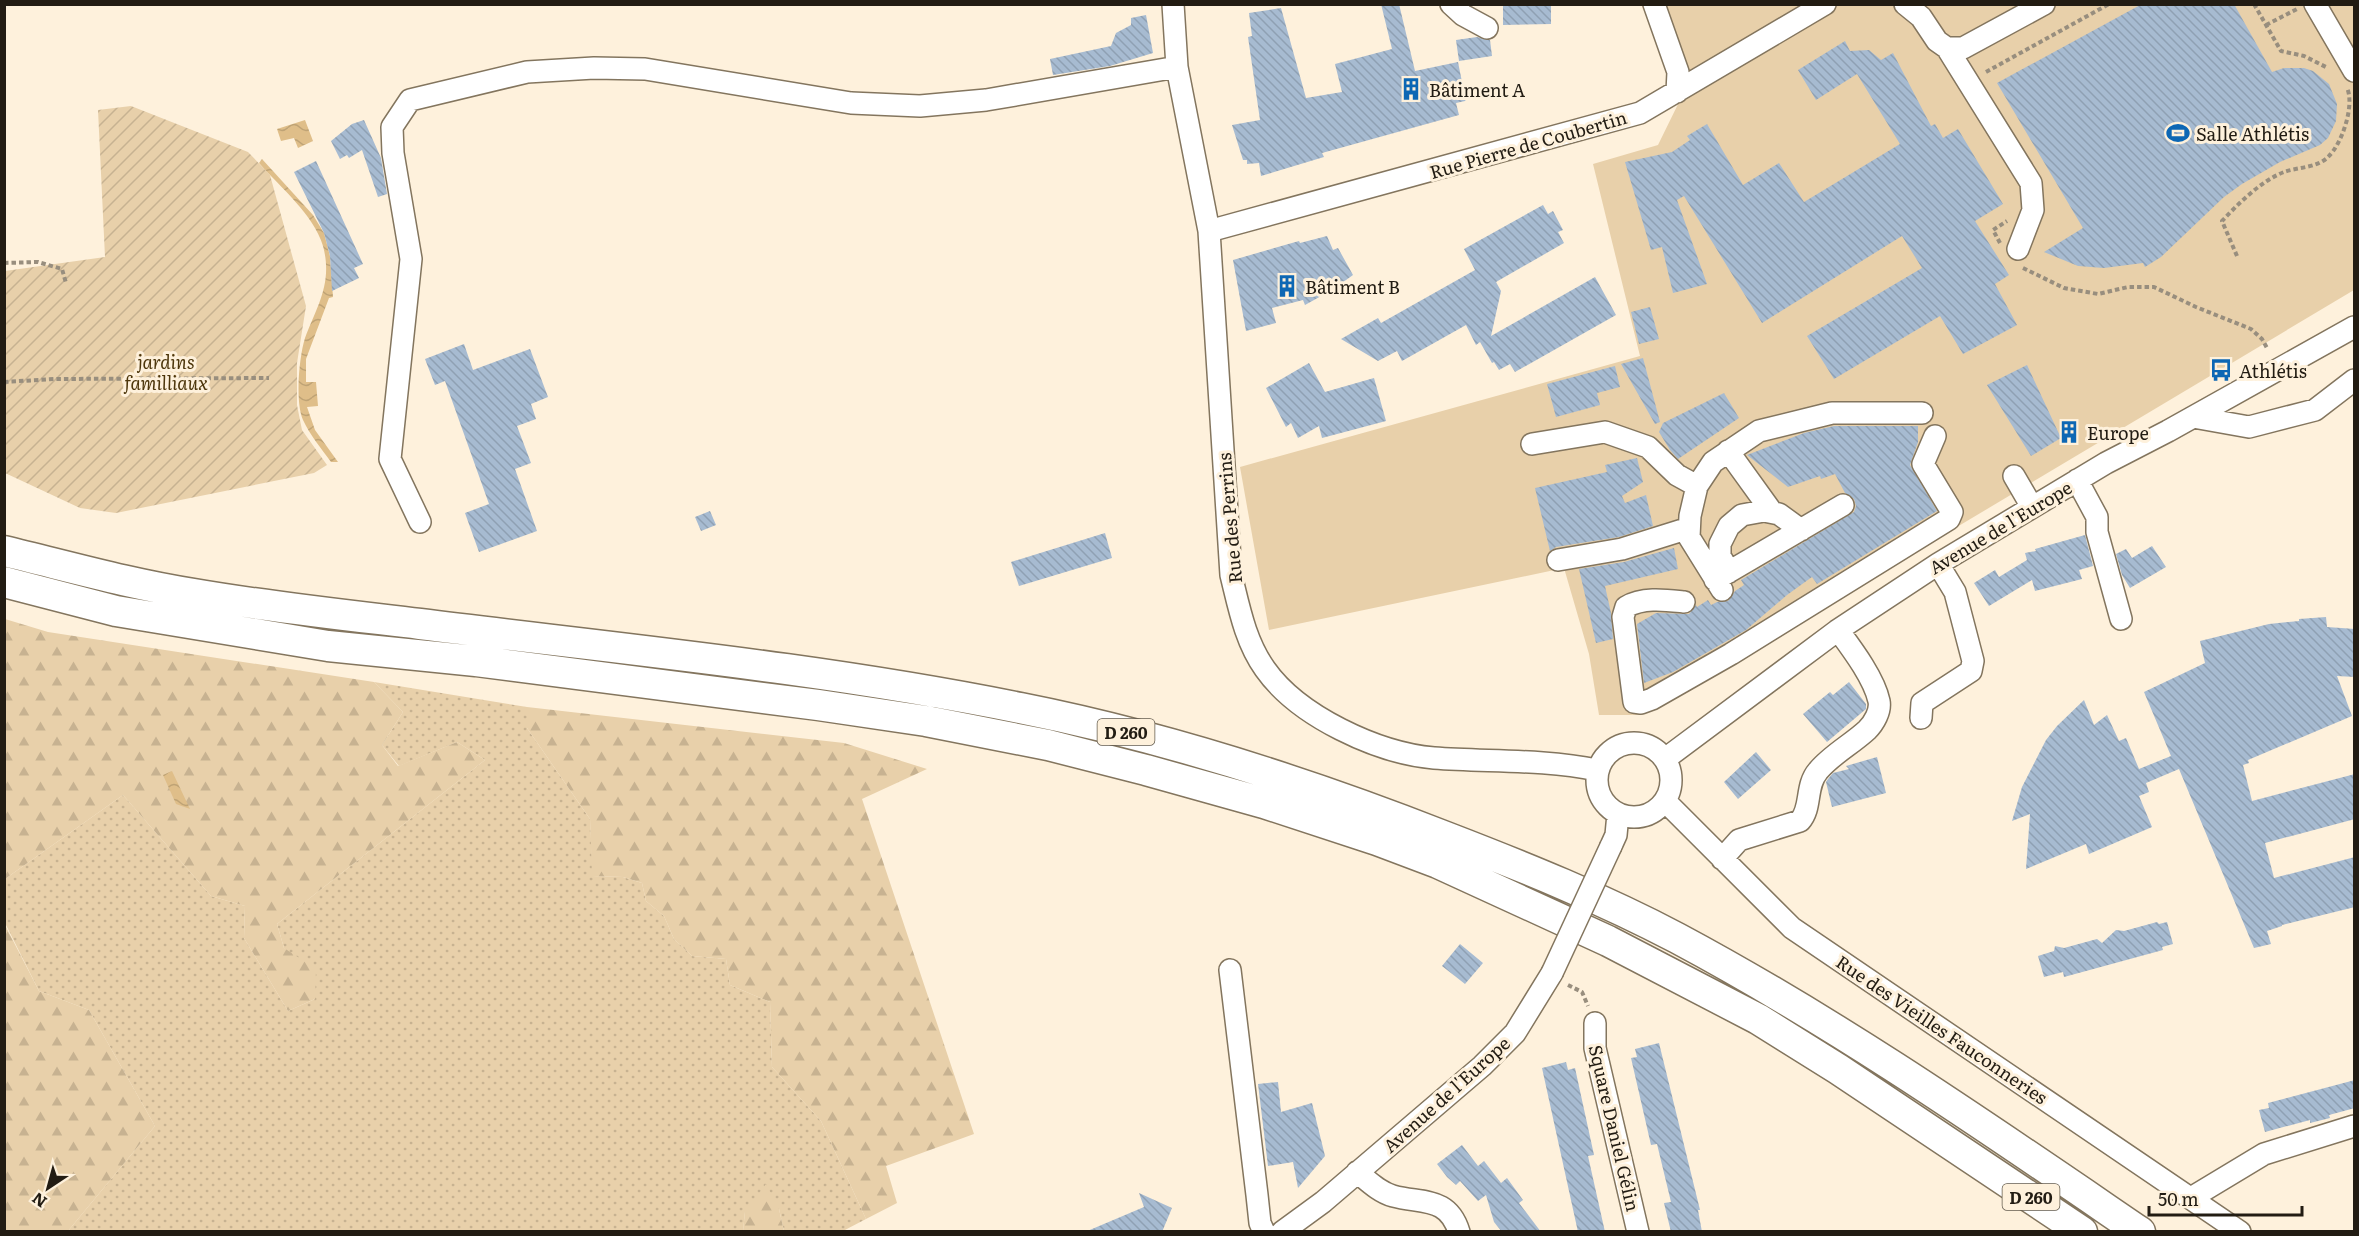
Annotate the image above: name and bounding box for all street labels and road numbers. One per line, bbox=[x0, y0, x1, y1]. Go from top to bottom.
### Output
street label: Rue Pierre de Coubertin bbox=[1426, 103, 1630, 185]
street label: Rue des Perrins bbox=[1210, 452, 1248, 584]
street label: Avenue de l'Europe bbox=[1923, 474, 2077, 580]
road number: D 260 bbox=[1098, 719, 1154, 745]
street label: Rue des Vieilles Fauconneries bbox=[1831, 948, 2053, 1110]
street label: Avenue de l'Europe bbox=[1377, 1030, 1515, 1158]
street label: Square Daniel Gélin bbox=[1583, 1042, 1647, 1214]
road number: D 260 bbox=[2002, 1184, 2060, 1210]

